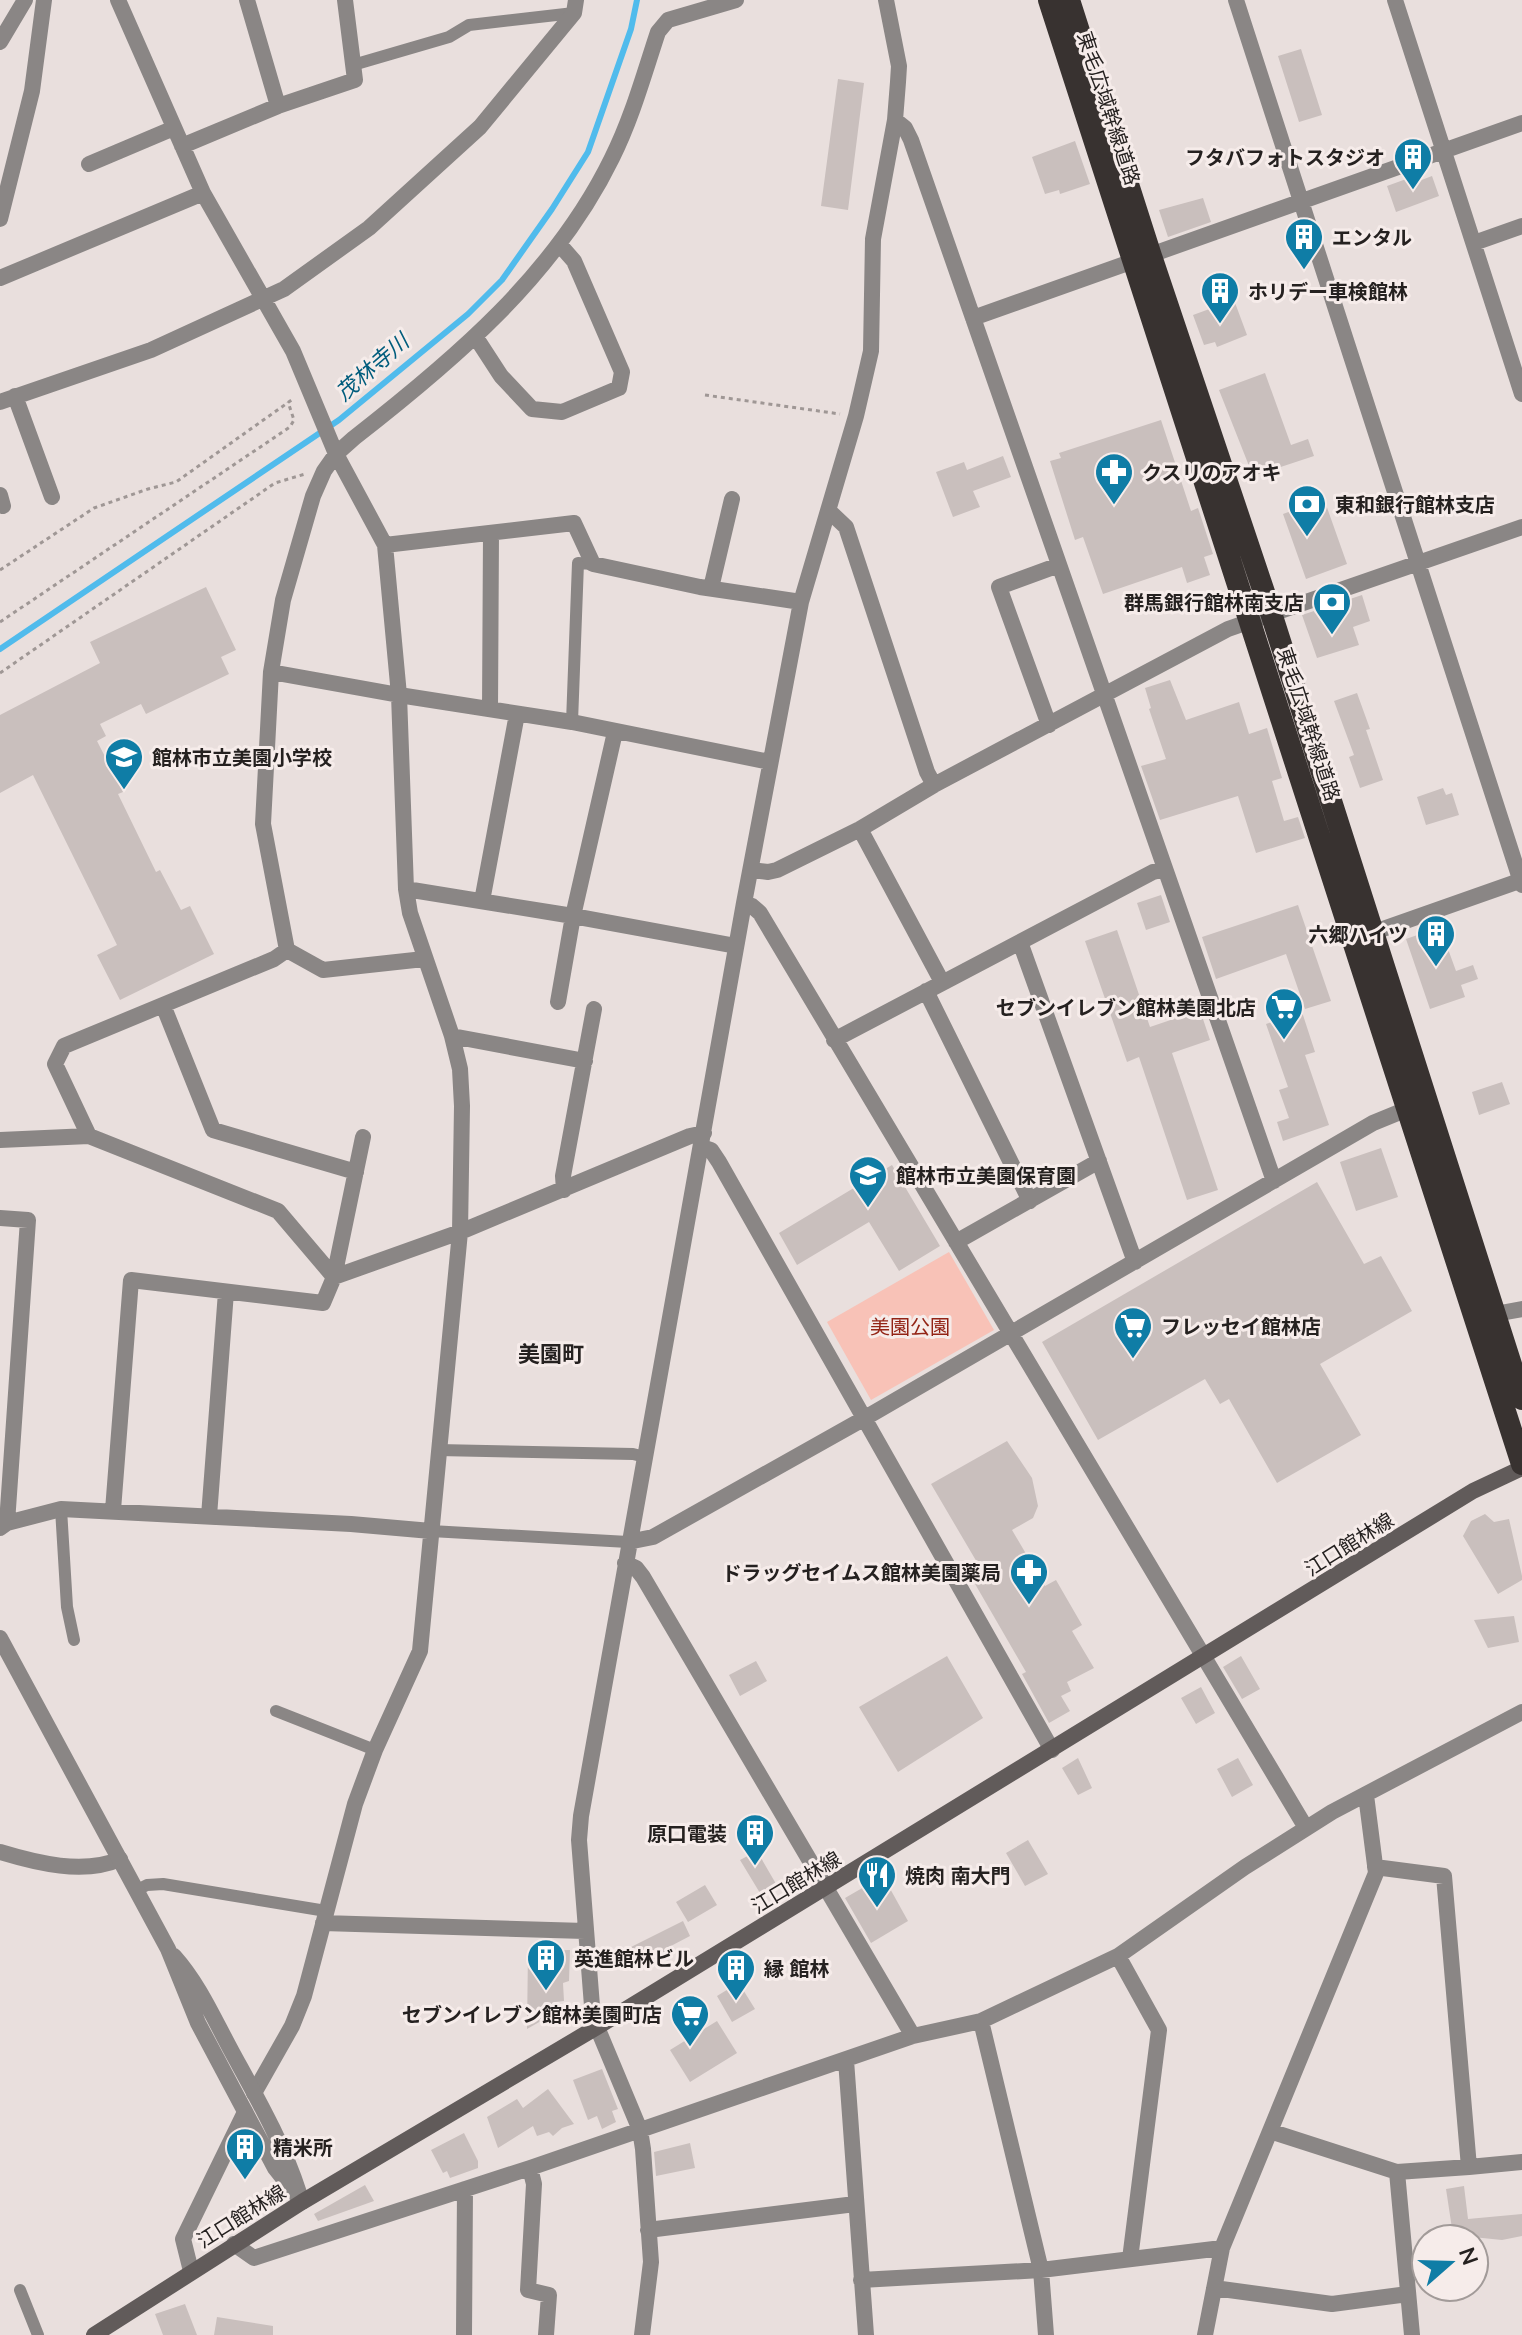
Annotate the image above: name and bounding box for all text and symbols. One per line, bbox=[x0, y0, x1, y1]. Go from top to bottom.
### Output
street label: 東毛広域幹線道路 bbox=[1072, 28, 1146, 188]
building icon: フタバフォトスタジオ bbox=[1392, 136, 1434, 191]
place label: フタバフォトスタジオ bbox=[1185, 145, 1385, 170]
building icon: エンタル bbox=[1283, 216, 1325, 271]
place label: エンタル bbox=[1332, 225, 1412, 250]
building icon: ホリデー車検館林 bbox=[1199, 270, 1241, 325]
place label: ホリデー車検館林 bbox=[1248, 279, 1408, 304]
water label: 茂林寺川 bbox=[330, 326, 416, 406]
pharmacy icon: クスリのアオキ bbox=[1093, 451, 1135, 506]
place label: クスリのアオキ bbox=[1142, 460, 1281, 485]
bank icon: 東和銀行館林支店 bbox=[1286, 483, 1328, 538]
place label: 東和銀行館林支店 bbox=[1335, 492, 1495, 517]
bank icon: 群馬銀行館林南支店 bbox=[1311, 581, 1353, 636]
place label: 群馬銀行館林南支店 bbox=[1124, 590, 1304, 615]
street label: 東毛広域幹線道路 bbox=[1272, 644, 1346, 804]
school or university icon: 館林市立美園小学校 bbox=[103, 736, 145, 791]
place label: 館林市立美園小学校 bbox=[152, 745, 332, 770]
building icon: 六郷ハイツ bbox=[1415, 913, 1457, 968]
place label: 六郷ハイツ bbox=[1308, 922, 1408, 947]
supermarket icon: セブンイレブン館林美園北店 bbox=[1263, 986, 1305, 1041]
place label: セブンイレブン館林美園北店 bbox=[996, 995, 1256, 1020]
school or university icon: 館林市立美園保育園 bbox=[847, 1154, 889, 1209]
place label: 館林市立美園保育園 bbox=[896, 1163, 1076, 1188]
supermarket icon: フレッセイ館林店 bbox=[1112, 1305, 1154, 1360]
park label: 美園公園 bbox=[870, 1314, 950, 1339]
place label: フレッセイ館林店 bbox=[1161, 1314, 1321, 1339]
district label: 美園町 bbox=[518, 1340, 584, 1368]
street label: 江口館林線 bbox=[1300, 1507, 1398, 1581]
pharmacy icon: ドラッグセイムス館林美園薬局 bbox=[1008, 1551, 1050, 1606]
place label: ドラッグセイムス館林美園薬局 bbox=[721, 1560, 1001, 1585]
building icon: 原口電装 bbox=[734, 1812, 776, 1867]
place label: 原口電装 bbox=[647, 1821, 727, 1846]
street label: 江口館林線 bbox=[747, 1846, 845, 1918]
restaurant icon: 焼肉 南大門 bbox=[856, 1854, 898, 1909]
place label: 焼肉 南大門 bbox=[905, 1863, 1010, 1888]
building icon: 英進館林ビル bbox=[525, 1937, 567, 1992]
place label: 英進館林ビル bbox=[574, 1946, 694, 1971]
building icon: 縁 館林 bbox=[715, 1947, 757, 2002]
place label: 縁 館林 bbox=[764, 1956, 829, 1981]
supermarket icon: セブンイレブン館林美園町店 bbox=[669, 1993, 711, 2048]
place label: セブンイレブン館林美園町店 bbox=[402, 2002, 662, 2027]
building icon: 精米所 bbox=[224, 2126, 266, 2181]
place label: 精米所 bbox=[273, 2135, 333, 2160]
street label: 江口館林線 bbox=[192, 2179, 290, 2253]
north arrow bbox=[1410, 2223, 1490, 2303]
text: N bbox=[1453, 2244, 1485, 2269]

